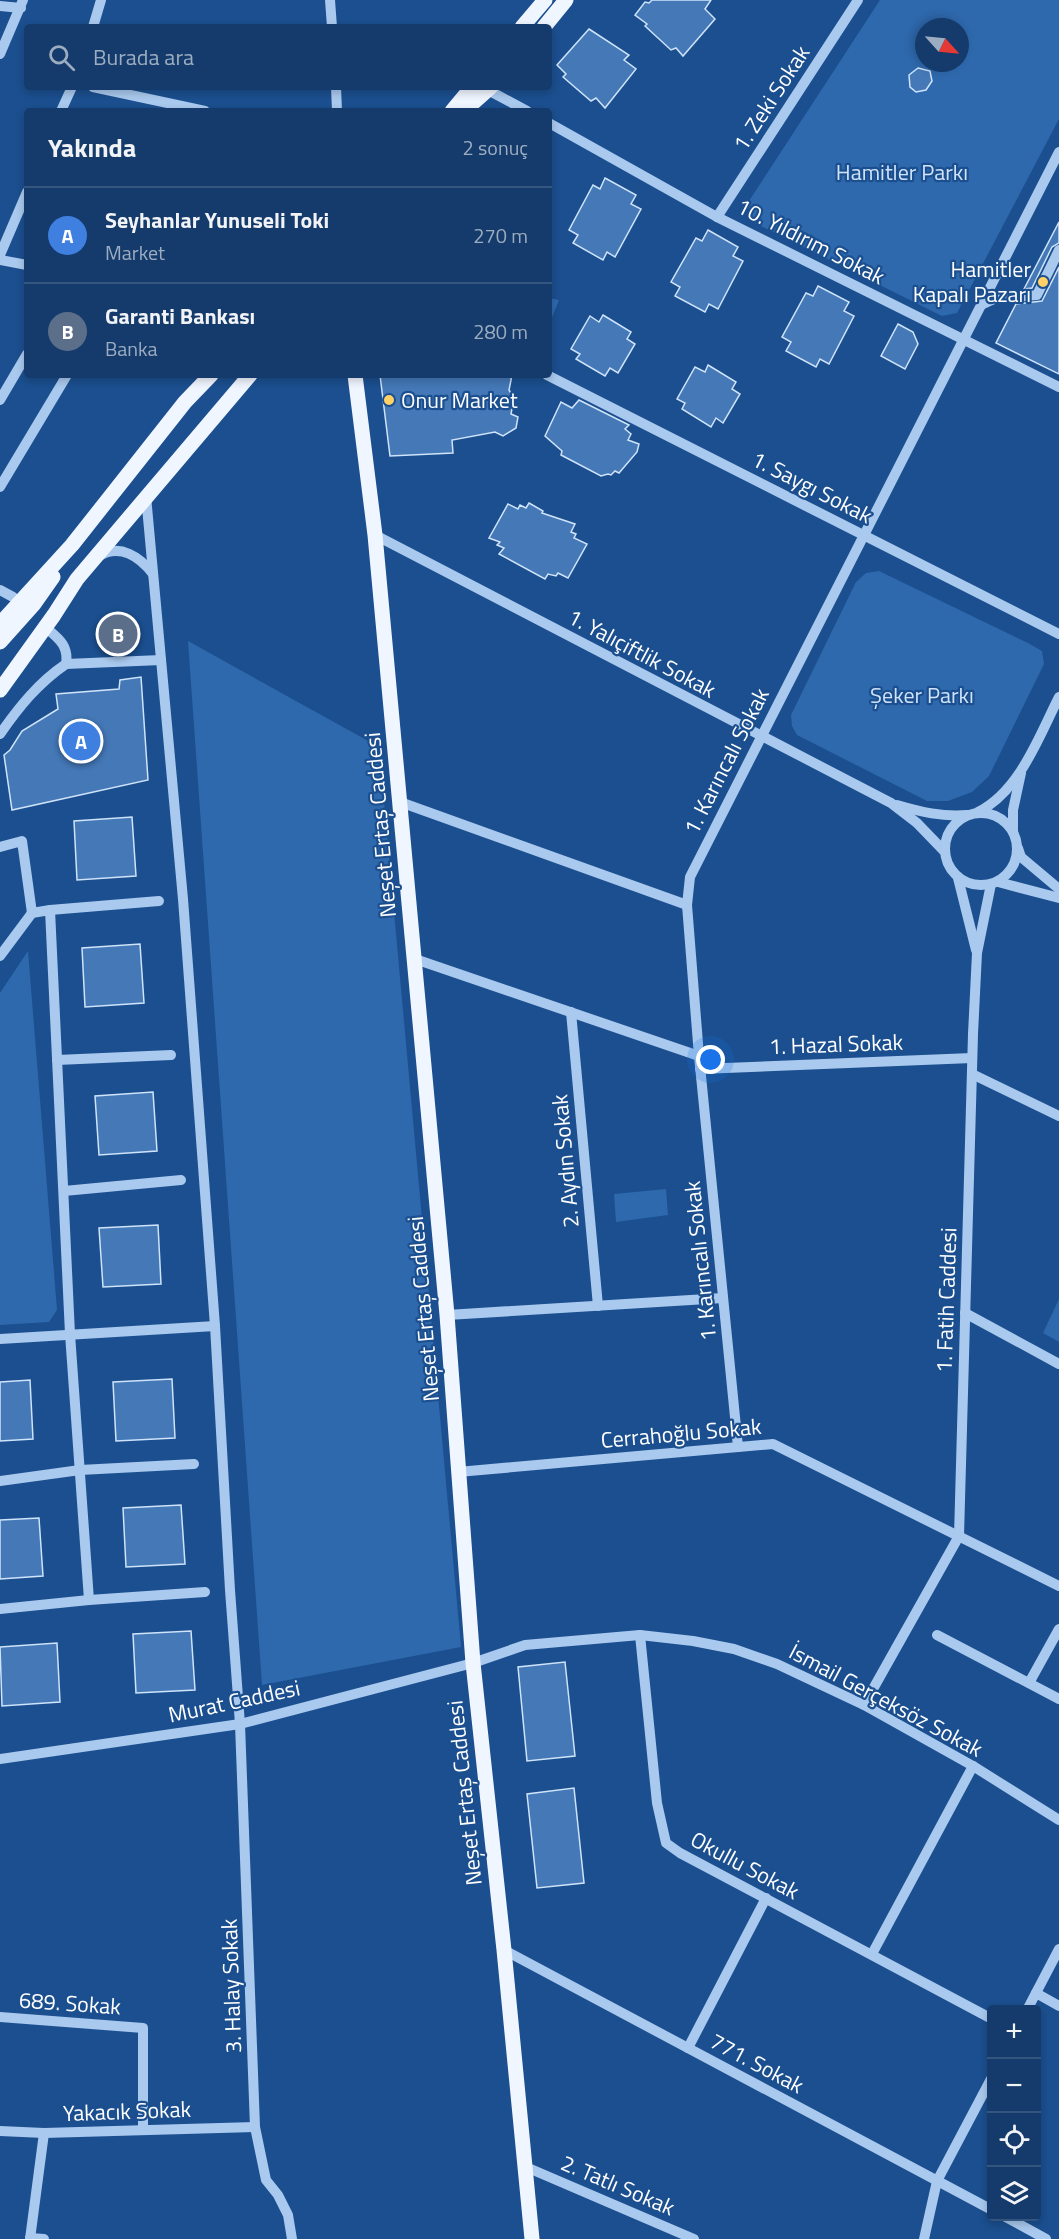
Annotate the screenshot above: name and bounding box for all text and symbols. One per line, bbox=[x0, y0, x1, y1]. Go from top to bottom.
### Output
north arrow bbox=[915, 18, 969, 72]
search box bbox=[24, 24, 552, 90]
street label: 1. Zeki Sokak bbox=[724, 38, 818, 158]
text: Burada ara bbox=[93, 40, 194, 74]
icon: search bbox=[45, 41, 78, 74]
text: Yakında bbox=[48, 128, 136, 167]
text: 2 sonuç bbox=[462, 132, 528, 163]
park label: Hamitler Parkı bbox=[836, 155, 968, 189]
street label: 10. Yıldırım Sokak bbox=[731, 189, 891, 293]
text: Seyhanlar Yunuseli Toki bbox=[105, 203, 329, 237]
text: A bbox=[61, 220, 74, 251]
text: 270 m bbox=[473, 220, 528, 251]
text: Market bbox=[105, 237, 165, 268]
place label: Hamitler Kapalı Pazarı bbox=[913, 252, 1031, 311]
marker: Hamitler Kapalı Pazarı bbox=[1036, 275, 1050, 289]
text: Garanti Bankası bbox=[105, 299, 255, 333]
text: B bbox=[61, 316, 74, 347]
text: 280 m bbox=[473, 316, 528, 347]
text: Banka bbox=[105, 333, 158, 364]
place label: Onur Market bbox=[401, 383, 518, 417]
marker: Onur Market bbox=[382, 393, 396, 407]
street label: 1. Saygı Sokak bbox=[746, 442, 879, 532]
street label: 1. Yalıçiftlik Sokak bbox=[562, 600, 723, 707]
pin: B bbox=[98, 612, 138, 656]
park label: Şeker Parkı bbox=[870, 678, 974, 712]
street label: 1. Karıncalı Sokak bbox=[674, 681, 778, 840]
pin: A bbox=[62, 718, 100, 764]
street label: Neşet Ertaş Caddesi bbox=[355, 731, 405, 919]
street label: 1. Hazal Sokak bbox=[768, 1025, 904, 1063]
your location bbox=[696, 1045, 725, 1074]
street label: 2. Aydın Sokak bbox=[542, 1092, 588, 1229]
street label: 1. Karıncalı Sokak bbox=[675, 1179, 725, 1343]
street label: Neşet Ertaş Caddesi bbox=[398, 1215, 448, 1403]
street label: 1. Fatih Caddesi bbox=[926, 1227, 966, 1373]
street label: Cerrahoğlu Sokak bbox=[599, 1409, 763, 1457]
street label: İsmail Gerçeksöz Sokak bbox=[783, 1634, 989, 1766]
street label: Murat Caddesi bbox=[165, 1670, 303, 1732]
street label: Neşet Ertaş Caddesi bbox=[437, 1699, 491, 1887]
street label: Okullu Sokak bbox=[684, 1822, 806, 1908]
street label: 3. Halay Sokak bbox=[212, 1918, 250, 2054]
street label: 689. Sokak bbox=[18, 1982, 123, 2024]
map controls bbox=[987, 2005, 1041, 2221]
button: + bbox=[987, 2005, 1041, 2059]
street label: 771. Sokak bbox=[704, 2024, 810, 2102]
button: − bbox=[987, 2059, 1041, 2113]
street label: Yakacık Sokak bbox=[62, 2092, 192, 2130]
button: locate bbox=[987, 2113, 1041, 2167]
street label: 2. Tatlı Sokak bbox=[556, 2146, 681, 2224]
button: layers bbox=[987, 2167, 1041, 2221]

